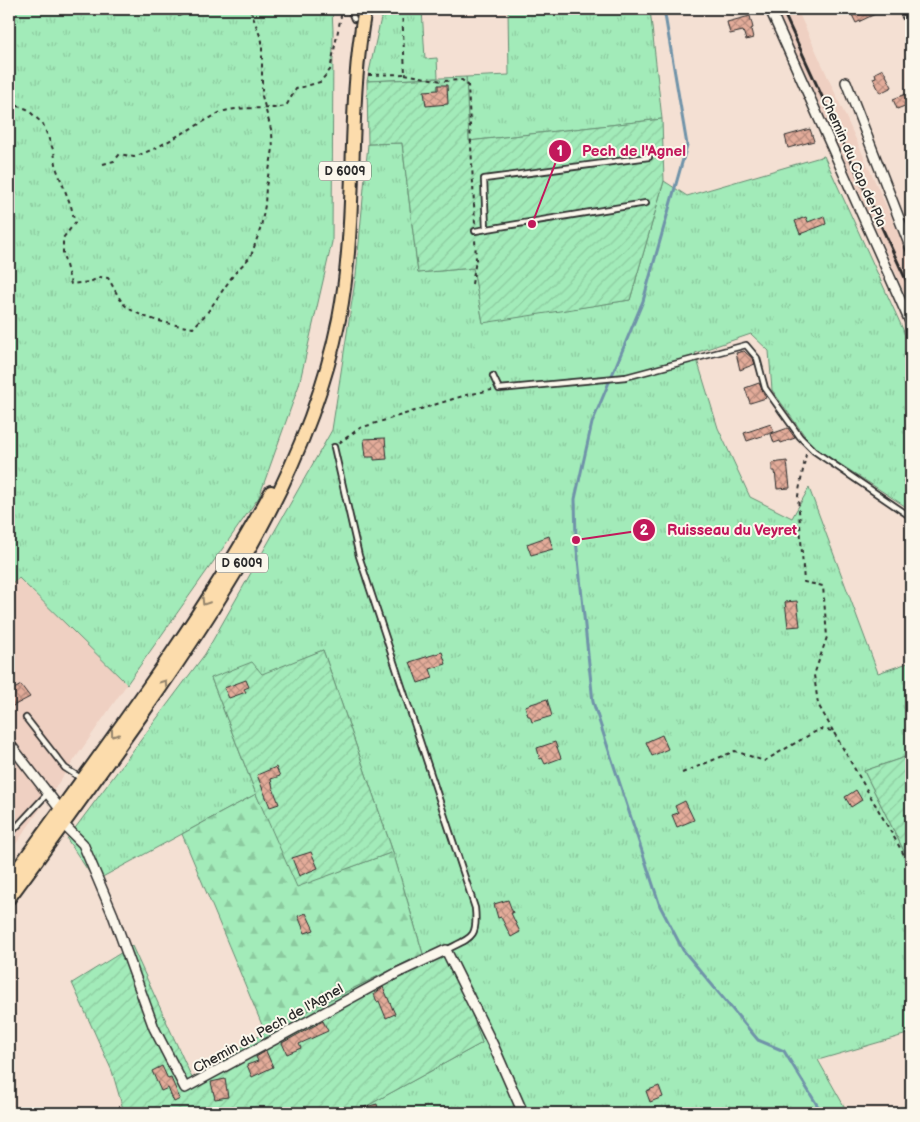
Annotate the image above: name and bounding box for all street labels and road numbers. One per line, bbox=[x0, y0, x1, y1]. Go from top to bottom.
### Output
street label: Chemin du Cap de Pla bbox=[817, 93, 890, 229]
road number: D 6009 bbox=[319, 162, 371, 180]
road number: D 6009 bbox=[216, 554, 268, 572]
street label: Chemin du Pech de l'Agnel bbox=[190, 980, 346, 1077]

